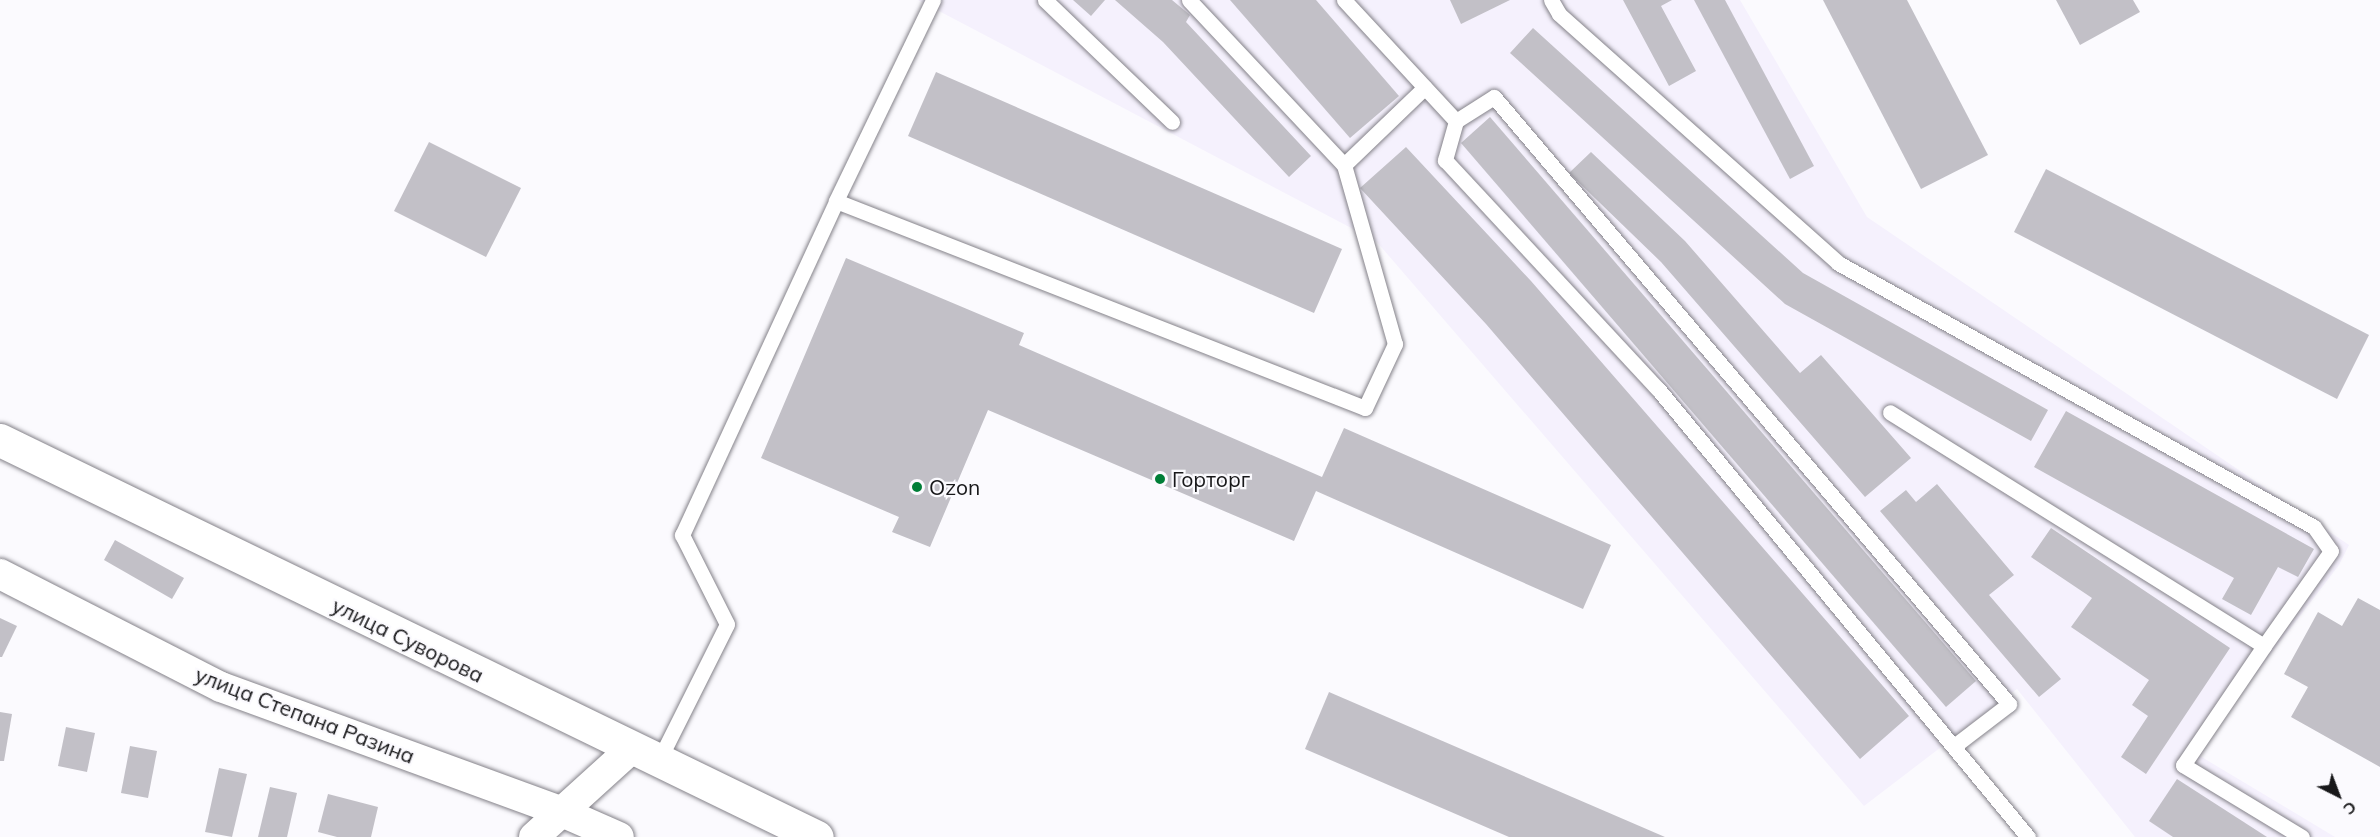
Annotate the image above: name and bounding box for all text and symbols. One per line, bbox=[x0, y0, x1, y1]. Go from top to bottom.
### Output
place label: Горторг bbox=[1172, 466, 1250, 492]
marker: Горторг bbox=[1153, 472, 1167, 486]
place label: Ozon bbox=[929, 474, 980, 500]
marker: Ozon bbox=[910, 480, 924, 494]
street label: улица Суворова bbox=[328, 592, 488, 688]
street label: улица Степана Разина bbox=[192, 661, 418, 769]
north arrow bbox=[2308, 765, 2368, 825]
text: С bbox=[2339, 797, 2361, 819]

